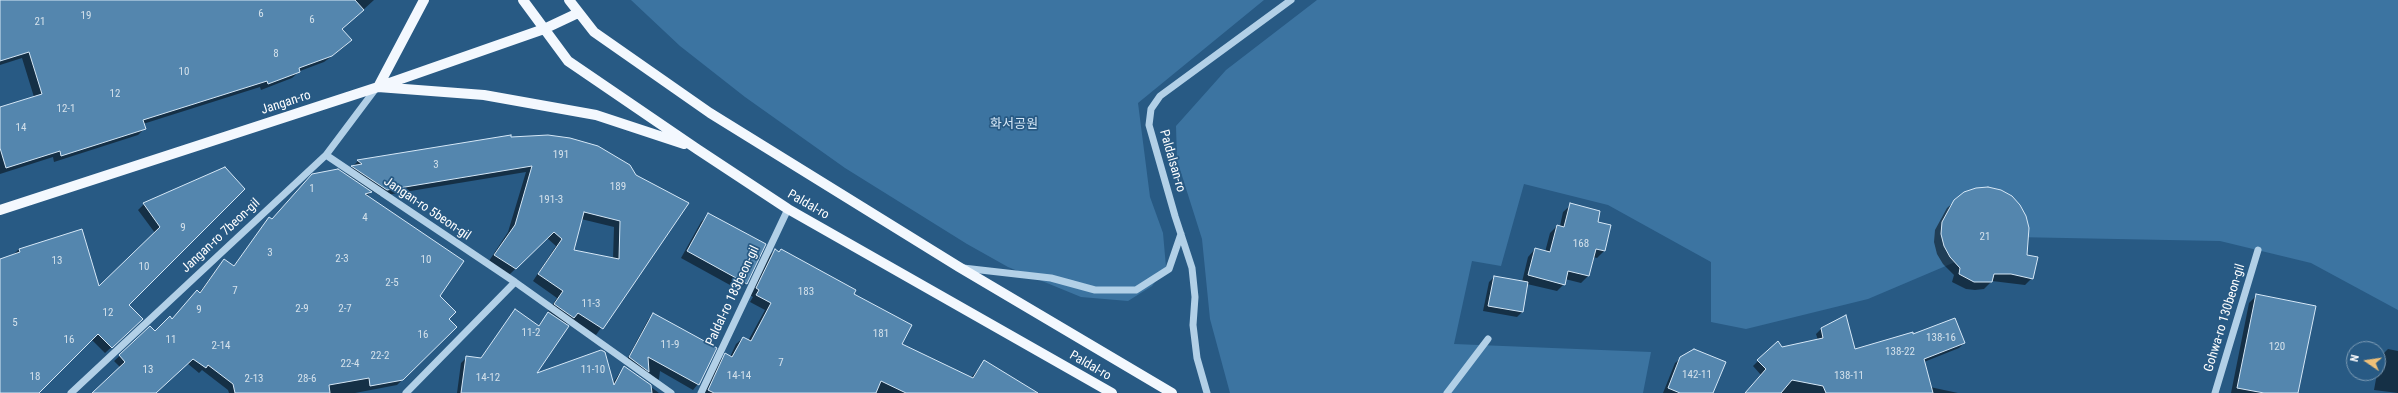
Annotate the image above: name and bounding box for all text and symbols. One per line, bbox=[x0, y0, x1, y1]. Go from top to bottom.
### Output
house number: 6 bbox=[258, 7, 264, 21]
house number: 19 bbox=[81, 9, 91, 23]
house number: 6 bbox=[309, 13, 315, 27]
house number: 21 bbox=[35, 15, 45, 29]
house number: 8 bbox=[273, 47, 279, 61]
house number: 10 bbox=[179, 65, 189, 79]
house number: 12 bbox=[110, 87, 120, 101]
street label: Jangan-ro bbox=[259, 88, 313, 118]
house number: 12-1 bbox=[56, 102, 76, 116]
park label: 화서공원 bbox=[990, 117, 1038, 133]
house number: 14 bbox=[16, 121, 26, 135]
street label: Paldalsan-ro bbox=[1156, 128, 1188, 194]
house number: 191 bbox=[553, 148, 569, 162]
house number: 3 bbox=[433, 158, 439, 172]
street label: Jangan-ro 5beon-gil bbox=[380, 174, 474, 244]
house number: 189 bbox=[610, 180, 626, 194]
house number: 1 bbox=[309, 182, 315, 196]
street label: Paldal-ro bbox=[784, 187, 832, 223]
house number: 191-3 bbox=[539, 193, 563, 207]
street label: Jangan-ro 7beon-gil bbox=[179, 196, 263, 276]
house number: 4 bbox=[362, 211, 368, 225]
house number: 9 bbox=[180, 221, 186, 235]
house number: 21 bbox=[1980, 230, 1990, 244]
house number: 168 bbox=[1573, 237, 1589, 251]
street label: Paldal-ro 183beon-gil bbox=[703, 243, 763, 349]
house number: 3 bbox=[267, 246, 273, 260]
house number: 2-3 bbox=[335, 252, 349, 266]
house number: 10 bbox=[421, 253, 431, 267]
house number: 13 bbox=[52, 254, 62, 268]
house number: 10 bbox=[139, 260, 149, 274]
street label: Gohwa-ro 130beon-gil bbox=[2201, 262, 2249, 374]
house number: 2-5 bbox=[385, 276, 399, 290]
house number: 7 bbox=[232, 284, 238, 298]
house number: 183 bbox=[798, 285, 814, 299]
house number: 11-3 bbox=[581, 297, 601, 311]
house number: 2-9 bbox=[295, 302, 309, 316]
house number: 2-7 bbox=[338, 302, 352, 316]
house number: 9 bbox=[196, 303, 202, 317]
house number: 12 bbox=[103, 306, 113, 320]
house number: 5 bbox=[12, 316, 18, 330]
house number: 11-2 bbox=[521, 326, 541, 340]
house number: 181 bbox=[873, 327, 889, 341]
house number: 16 bbox=[418, 328, 428, 342]
house number: 138-16 bbox=[1926, 331, 1956, 345]
house number: 16 bbox=[64, 333, 74, 347]
house number: 11 bbox=[166, 333, 176, 347]
house number: 11-9 bbox=[660, 338, 680, 352]
house number: 2-14 bbox=[211, 339, 231, 353]
house number: 120 bbox=[2269, 340, 2285, 354]
north arrow bbox=[2346, 341, 2386, 381]
house number: 138-22 bbox=[1885, 345, 1915, 359]
street label: Paldal-ro bbox=[1066, 348, 1114, 384]
house number: 22-2 bbox=[370, 349, 390, 363]
text: N bbox=[2348, 354, 2362, 363]
house number: 7 bbox=[778, 356, 784, 370]
house number: 22-4 bbox=[340, 357, 360, 371]
house number: 13 bbox=[143, 363, 153, 377]
house number: 11-10 bbox=[581, 363, 605, 377]
house number: 142-11 bbox=[1682, 368, 1712, 382]
house number: 14-14 bbox=[727, 369, 751, 383]
house number: 138-11 bbox=[1834, 369, 1864, 383]
house number: 18 bbox=[30, 370, 40, 384]
house number: 14-12 bbox=[476, 371, 500, 385]
house number: 2-13 bbox=[244, 372, 264, 386]
house number: 28-6 bbox=[297, 372, 317, 386]

